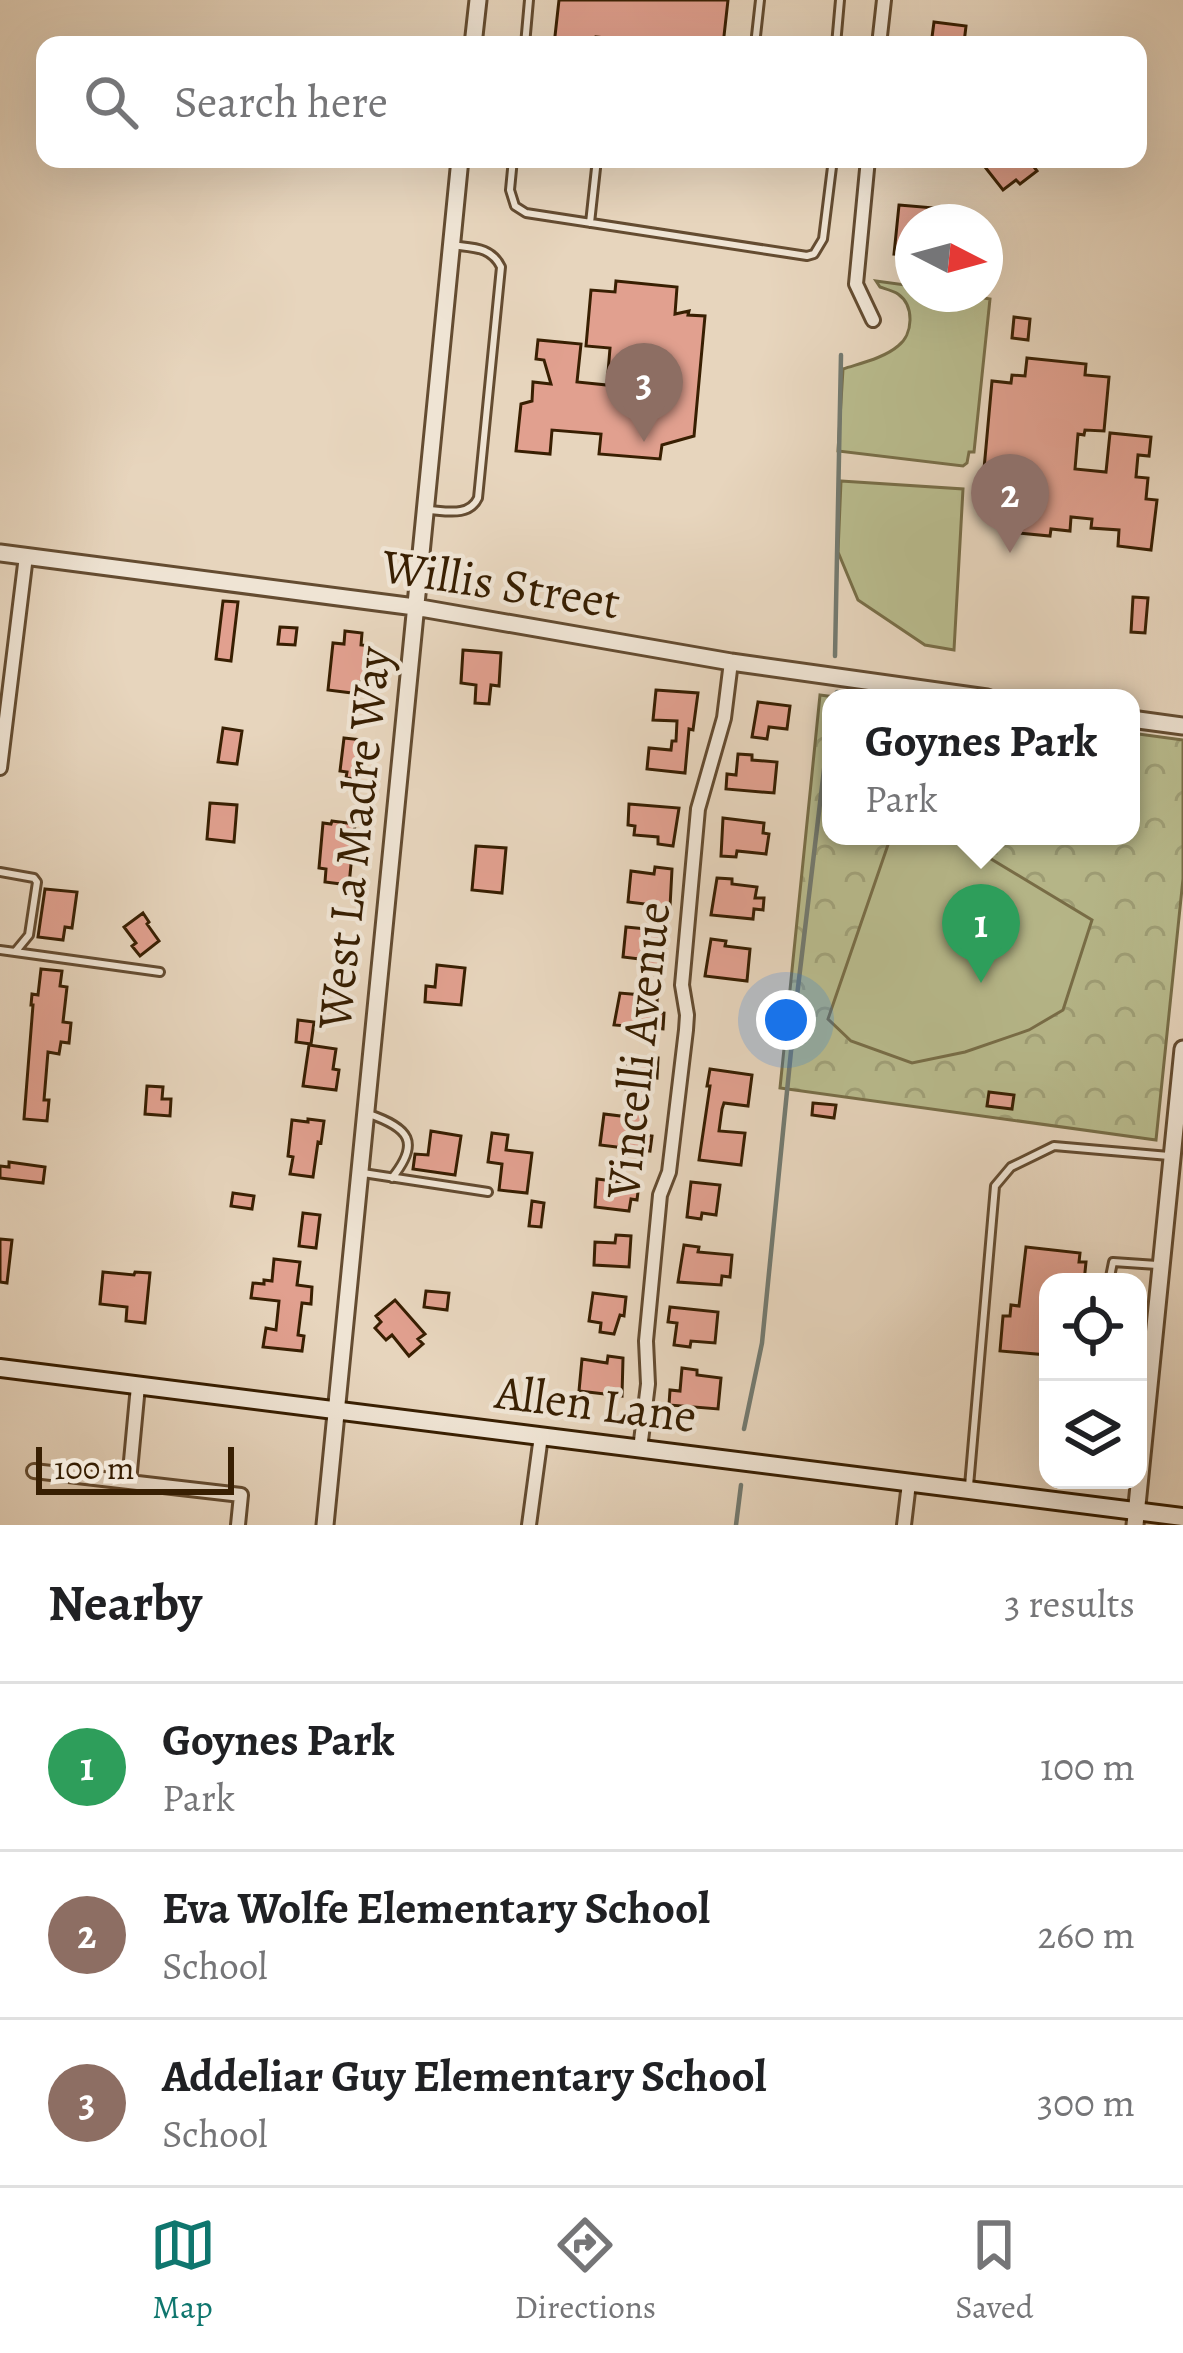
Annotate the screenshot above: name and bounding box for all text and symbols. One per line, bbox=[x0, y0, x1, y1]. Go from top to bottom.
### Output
search box bbox=[36, 36, 1147, 168]
icon: search bbox=[78, 69, 144, 135]
text: Search here bbox=[174, 71, 388, 133]
north arrow bbox=[895, 204, 1003, 312]
pin: 3 bbox=[605, 343, 683, 442]
pin: 2 bbox=[971, 454, 1049, 553]
street label: Willis Street bbox=[376, 532, 625, 635]
street label: West La Madre Way bbox=[301, 643, 407, 1034]
popup bbox=[822, 689, 1140, 845]
text: Goynes Park bbox=[865, 710, 1097, 772]
text: Park bbox=[865, 772, 938, 825]
pin: 1 bbox=[942, 884, 1020, 983]
street label: Vincelli Avenue bbox=[590, 898, 686, 1203]
your location bbox=[756, 990, 816, 1050]
map controls bbox=[1039, 1273, 1147, 1489]
button: locate bbox=[1039, 1273, 1147, 1381]
street label: Allen Lane bbox=[491, 1359, 700, 1449]
button: layers bbox=[1039, 1381, 1147, 1489]
scale bar bbox=[36, 1441, 234, 1494]
text: 100 m bbox=[54, 1445, 134, 1490]
text: Nearby bbox=[48, 1568, 202, 1638]
text: 3 results bbox=[1004, 1577, 1135, 1630]
text: Goynes Park bbox=[162, 1709, 395, 1771]
text: 1 bbox=[80, 1740, 94, 1793]
text: 100 m bbox=[1040, 1740, 1135, 1793]
text: Park bbox=[162, 1771, 235, 1824]
text: Eva Wolfe Elementary School bbox=[162, 1877, 710, 1939]
text: 2 bbox=[78, 1908, 96, 1961]
text: 260 m bbox=[1037, 1908, 1135, 1961]
text: School bbox=[162, 1939, 268, 1992]
text: Addeliar Guy Elementary School bbox=[162, 2045, 767, 2107]
text: 3 bbox=[79, 2076, 95, 2129]
text: 300 m bbox=[1037, 2076, 1135, 2129]
text: School bbox=[162, 2107, 268, 2160]
tab: Map bbox=[150, 2212, 216, 2329]
tab: Directions bbox=[515, 2212, 656, 2329]
tab: Saved bbox=[955, 2212, 1033, 2329]

